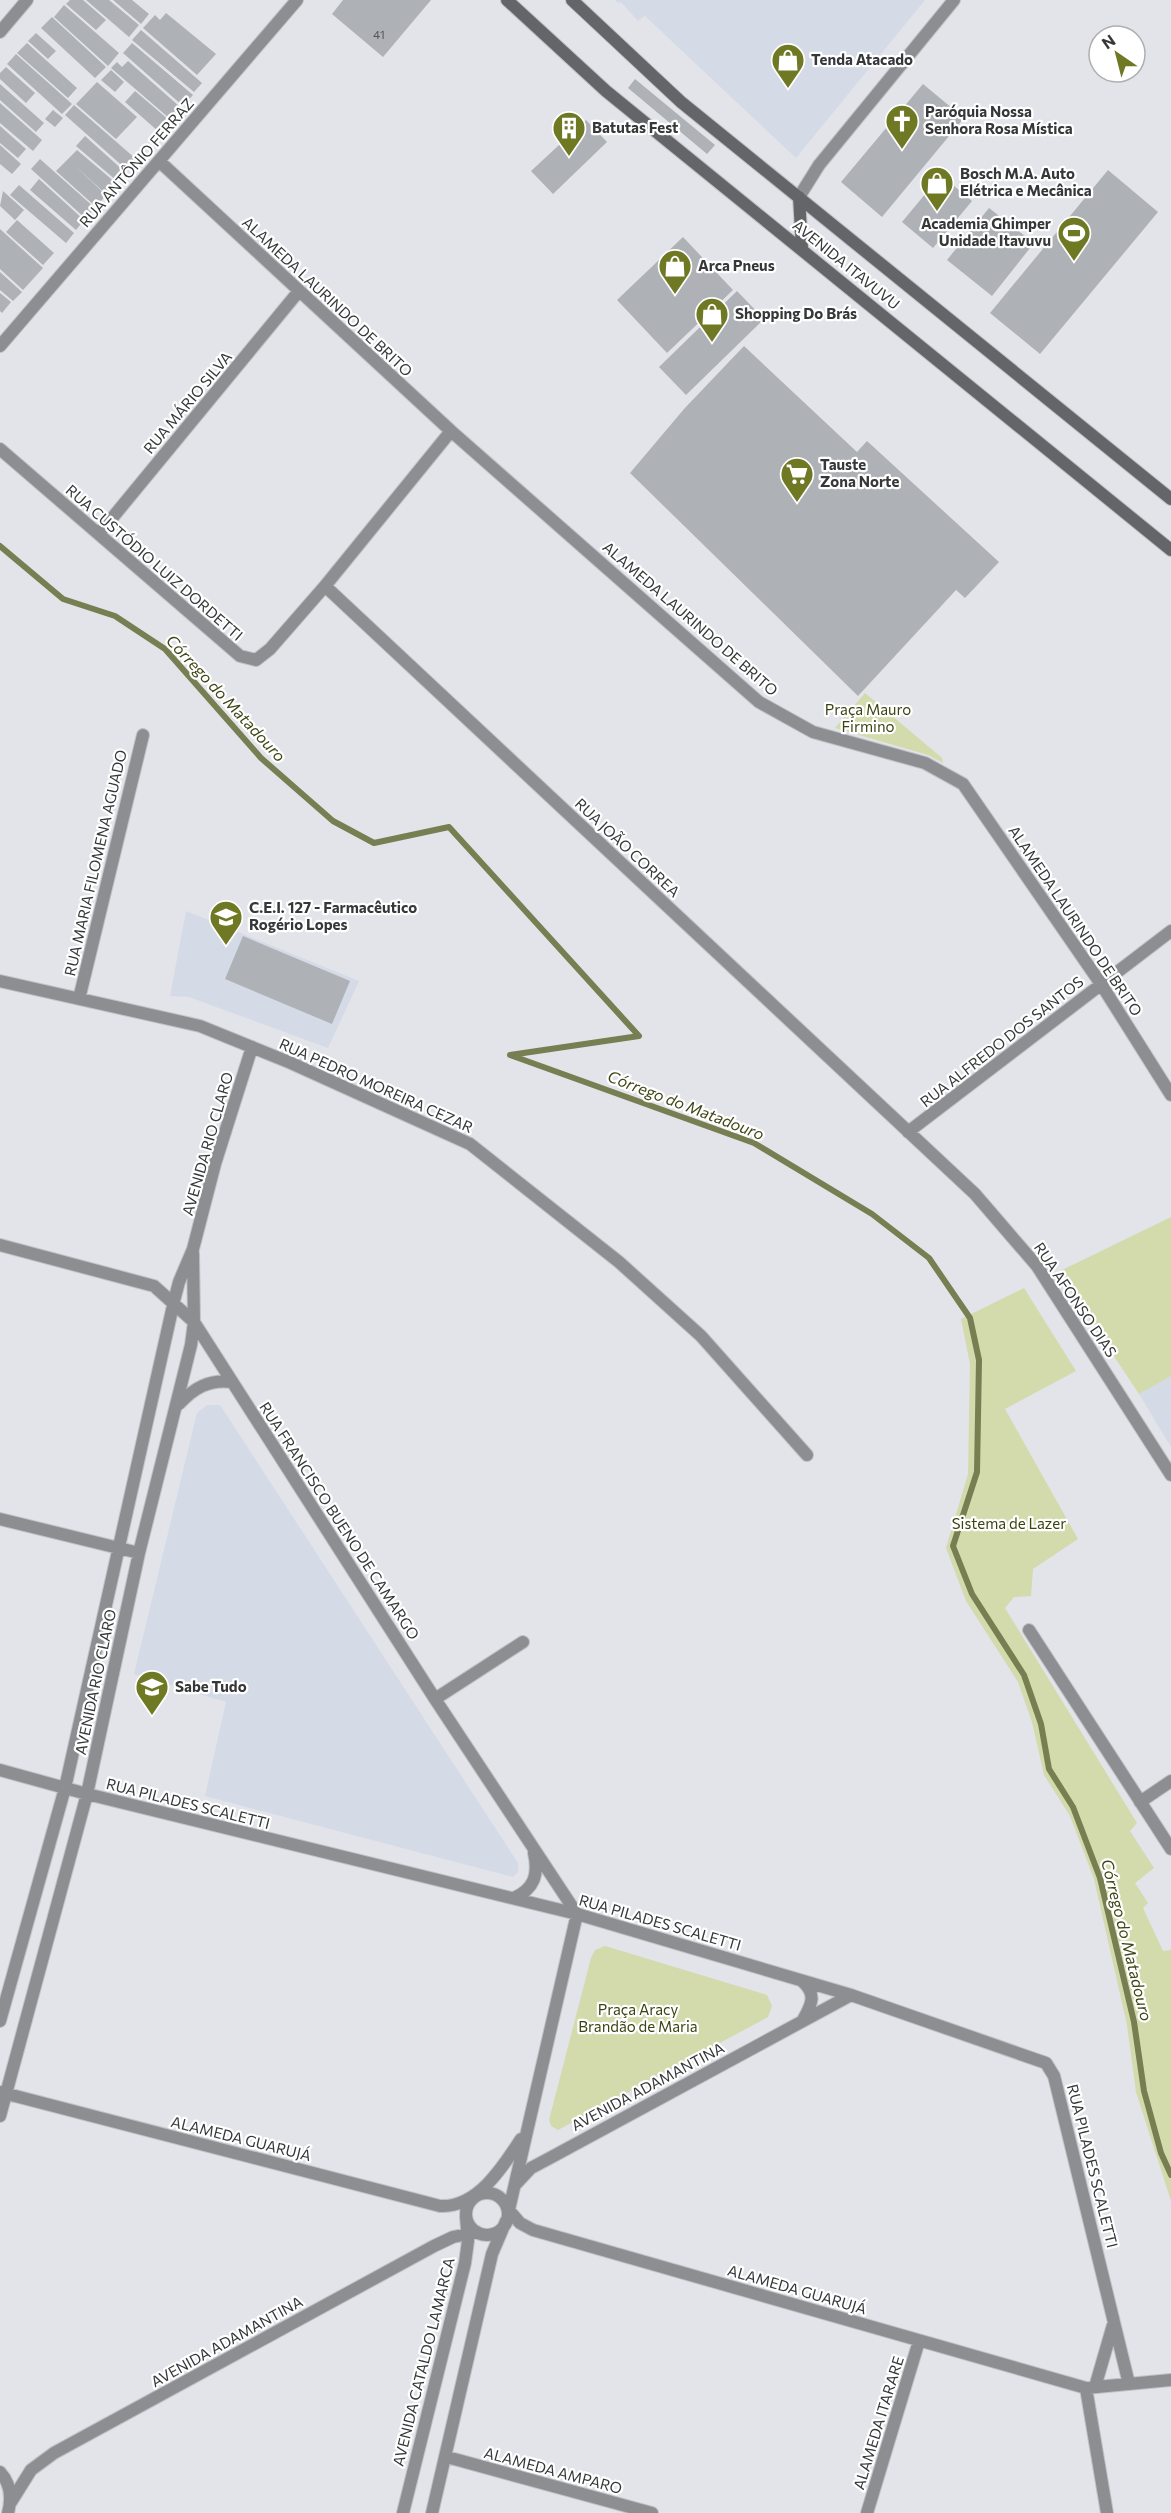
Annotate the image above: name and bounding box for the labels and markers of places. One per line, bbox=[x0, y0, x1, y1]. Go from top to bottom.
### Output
shop icon: Tenda Atacado bbox=[770, 42, 806, 89]
place label: Tenda Atacado bbox=[811, 50, 913, 68]
place label: Paróquia Nossa Senhora Rosa Mística bbox=[925, 102, 1073, 137]
church icon: Paróquia Nossa Senhora Rosa Mística bbox=[884, 103, 920, 150]
building icon: Batutas Fest bbox=[551, 110, 587, 157]
place label: Batutas Fest bbox=[592, 118, 678, 136]
place label: Bosch M.A. Auto Elétrica e Mecânica bbox=[960, 164, 1092, 199]
shop icon: Bosch M.A. Auto Elétrica e Mecânica bbox=[919, 165, 955, 212]
place label: Academia Ghimper Unidade Itavuvu bbox=[921, 214, 1051, 249]
sports icon: Academia Ghimper Unidade Itavuvu bbox=[1056, 215, 1092, 262]
shop icon: Arca Pneus bbox=[657, 248, 693, 295]
place label: Arca Pneus bbox=[698, 256, 775, 274]
shop icon: Shopping Do Brás bbox=[694, 296, 730, 343]
place label: Shopping Do Brás bbox=[735, 304, 857, 322]
place label: Tauste Zona Norte bbox=[820, 455, 899, 490]
supermarket icon: Tauste Zona Norte bbox=[779, 456, 815, 503]
place label: C.E.I. 127 - Farmacêutico Rogério Lopes bbox=[249, 898, 417, 933]
school or university icon: C.E.I. 127 - Farmacêutico Rogério Lopes bbox=[208, 899, 244, 946]
school or university icon: Sabe Tudo bbox=[134, 1669, 170, 1716]
place label: Sabe Tudo bbox=[175, 1677, 247, 1695]

